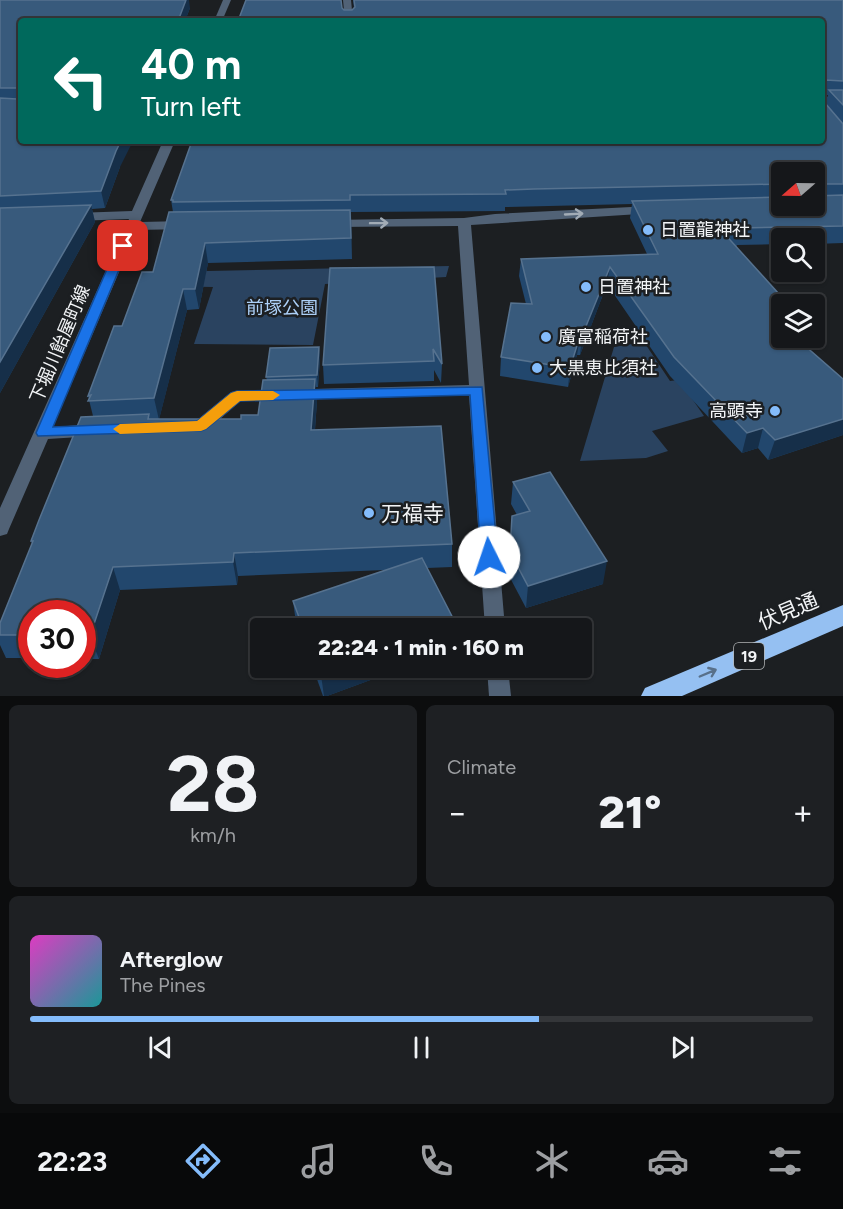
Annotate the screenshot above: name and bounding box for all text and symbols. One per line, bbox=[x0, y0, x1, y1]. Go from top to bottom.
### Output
text: 40 m bbox=[141, 39, 241, 90]
icon: left bbox=[42, 42, 120, 120]
text: Turn left bbox=[141, 90, 241, 123]
north arrow bbox=[771, 162, 825, 216]
map controls bbox=[771, 162, 825, 348]
one-way arrow bbox=[564, 208, 584, 219]
one-way arrow bbox=[369, 217, 389, 229]
place label: 日置龍神社 bbox=[660, 219, 750, 241]
pin bbox=[97, 220, 148, 271]
marker: 日置龍神社 bbox=[641, 223, 655, 237]
button: search bbox=[771, 228, 825, 282]
icon: arrive bbox=[106, 229, 139, 262]
place label: 日置神社 bbox=[598, 276, 670, 298]
marker: 日置神社 bbox=[579, 280, 593, 294]
street label: 下堀川飴屋町線 bbox=[25, 282, 95, 406]
button: layers bbox=[771, 294, 825, 348]
park label: 前塚公園 bbox=[246, 297, 318, 319]
place label: 廣富稲荷社 bbox=[558, 326, 648, 348]
marker: 廣富稲荷社 bbox=[539, 330, 553, 344]
place label: 大黒恵比須社 bbox=[549, 357, 657, 379]
marker: 大黒恵比須社 bbox=[530, 361, 544, 375]
place label: 高顕寺 bbox=[709, 400, 763, 422]
marker: 高顕寺 bbox=[768, 404, 782, 418]
place label: 万福寺 bbox=[381, 501, 444, 526]
marker: 万福寺 bbox=[362, 506, 376, 520]
position arrow bbox=[457, 525, 521, 589]
street label: 伏見通 bbox=[754, 587, 822, 635]
speed limit sign: 30 bbox=[18, 600, 96, 678]
text: 22:24 · 1 min · 160 m bbox=[318, 634, 524, 661]
road number: 19 bbox=[734, 643, 764, 669]
one-way arrow bbox=[698, 667, 716, 678]
text: 28 bbox=[167, 737, 259, 831]
text: Climate bbox=[447, 755, 516, 779]
text: 21° bbox=[599, 785, 661, 839]
text: − bbox=[447, 793, 468, 832]
text: + bbox=[792, 793, 813, 832]
text: km/h bbox=[190, 823, 236, 847]
text: Afterglow bbox=[120, 946, 223, 973]
text: The Pines bbox=[120, 973, 206, 997]
icon: previous bbox=[144, 1031, 177, 1064]
icon: pause bbox=[405, 1031, 438, 1064]
icon: next bbox=[666, 1031, 699, 1064]
icon: directions bbox=[182, 1140, 224, 1182]
icon: music bbox=[298, 1140, 340, 1182]
icon: phone bbox=[415, 1140, 457, 1182]
icon: climate bbox=[531, 1140, 573, 1182]
icon: car bbox=[647, 1140, 689, 1182]
icon: filters bbox=[764, 1140, 806, 1182]
text: 22:23 bbox=[37, 1145, 107, 1178]

